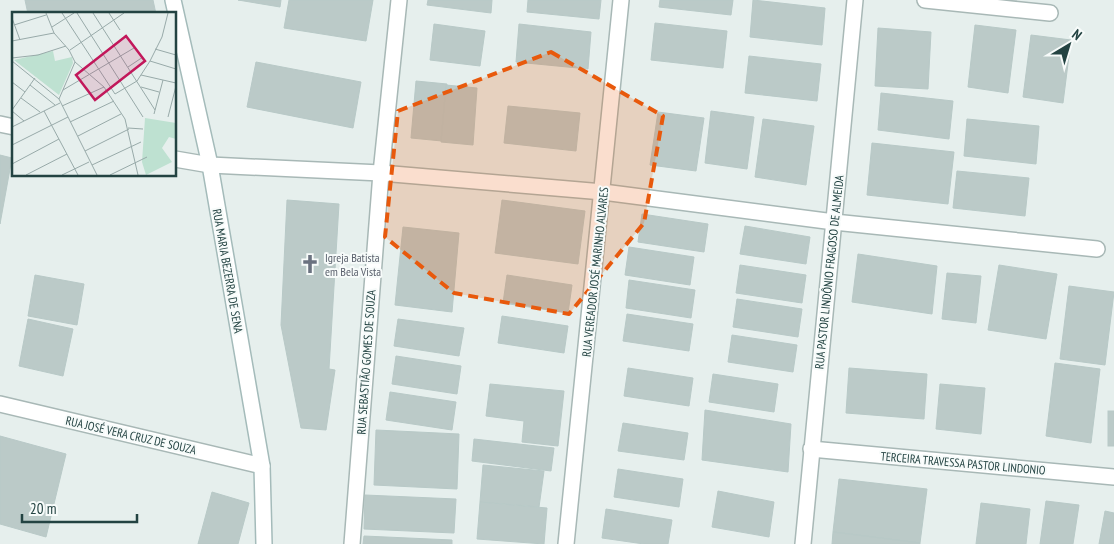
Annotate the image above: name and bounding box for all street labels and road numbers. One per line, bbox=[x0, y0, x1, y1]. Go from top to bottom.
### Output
street label: RUA PASTOR LINDÔNIO FRAGOSO DE ALMEIDA bbox=[811, 174, 847, 370]
street label: RUA VEREADOR JOSÉ MARINHO ALVARES bbox=[579, 187, 611, 357]
street label: RUA MARIA BEZERRA DE SENA bbox=[210, 208, 246, 335]
street label: RUA SEBASTIÃO GOMES DE SOUZA bbox=[353, 289, 379, 435]
street label: RUA JOSÉ VERA CRUZ DE SOUZA bbox=[64, 413, 198, 457]
street label: TERCEIRA TRAVESSA PASTOR LINDONIO bbox=[880, 448, 1047, 478]

